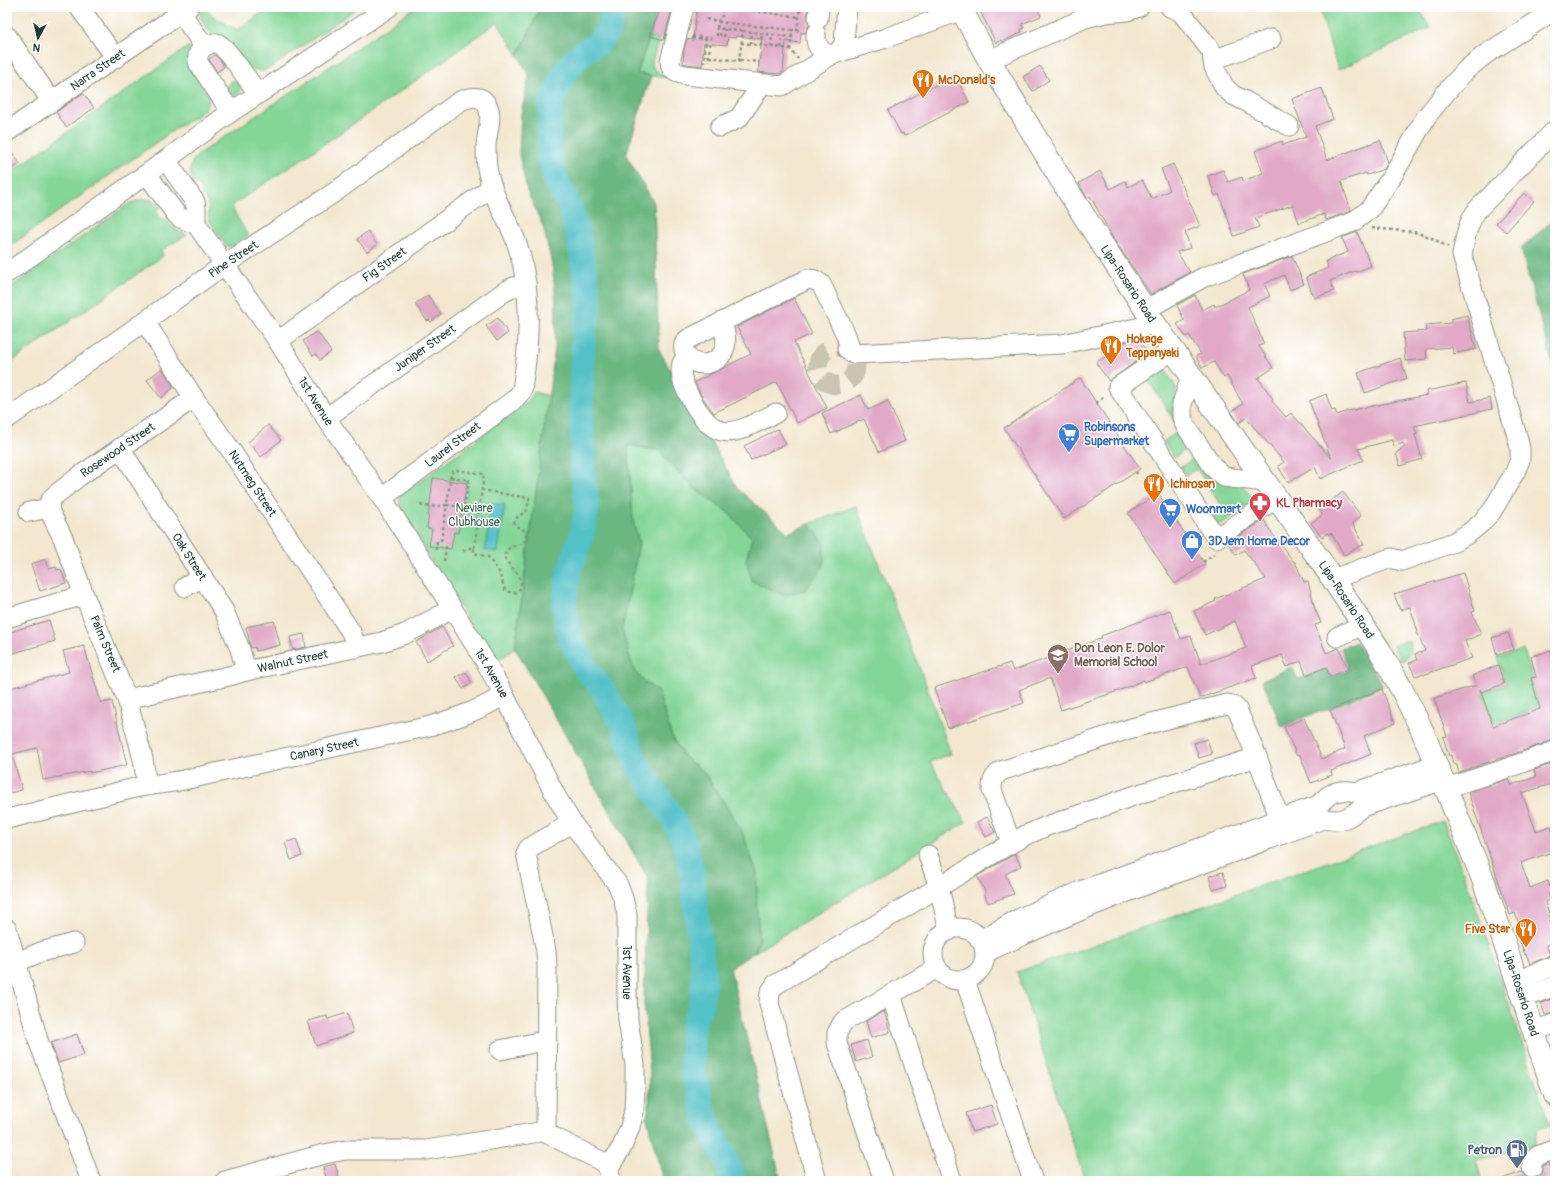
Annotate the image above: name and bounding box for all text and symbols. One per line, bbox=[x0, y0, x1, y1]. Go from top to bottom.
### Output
north arrow bbox=[18, 18, 58, 58]
text: N bbox=[32, 40, 41, 54]
street label: Narra Street bbox=[67, 46, 128, 94]
restaurant icon: McDonald's bbox=[910, 67, 936, 100]
place label: McDonald's bbox=[938, 73, 996, 88]
street label: Pine Street bbox=[205, 237, 261, 281]
street label: Lipa-Rosario Road bbox=[1097, 242, 1159, 325]
street label: Fig Street bbox=[359, 244, 409, 285]
street label: Juniper Street bbox=[391, 321, 459, 375]
place label: Hokage Teppanyaki bbox=[1125, 332, 1179, 361]
restaurant icon: Hokage Teppanyaki bbox=[1098, 333, 1124, 366]
street label: 1st Avenue bbox=[295, 374, 337, 429]
street label: Rosewood Street bbox=[78, 419, 158, 481]
street label: Laurel Street bbox=[422, 419, 484, 471]
place label: Robinsons Supermarket bbox=[1084, 420, 1150, 449]
supermarket icon: Robinsons Supermarket bbox=[1056, 421, 1082, 454]
street label: Nutmeg Street bbox=[225, 447, 280, 520]
restaurant icon: Ichirosan bbox=[1141, 471, 1167, 504]
place label: Ichirosan bbox=[1170, 477, 1215, 492]
pharmacy icon: KL Pharmacy bbox=[1247, 490, 1273, 523]
supermarket icon: Woonmart bbox=[1157, 496, 1183, 529]
place label: KL Pharmacy bbox=[1276, 496, 1343, 511]
park label: Neviare Clubhouse bbox=[448, 501, 500, 530]
place label: Woonmart bbox=[1186, 502, 1242, 517]
shop icon: 3DJem Home Decor bbox=[1179, 528, 1205, 561]
street label: Oak Street bbox=[169, 530, 210, 583]
place label: 3DJem Home Decor bbox=[1208, 534, 1311, 549]
street label: Lipa-Rosario Road bbox=[1315, 558, 1378, 642]
street label: Palm Street bbox=[86, 613, 124, 675]
place label: Don Leon E. Dolor Memorial School bbox=[1074, 641, 1165, 670]
school or university icon: Don Leon E. Dolor Memorial School bbox=[1045, 642, 1071, 675]
street label: Walnut Street bbox=[256, 646, 329, 676]
street label: 1st Avenue bbox=[472, 646, 512, 701]
street label: Canary Street bbox=[289, 734, 360, 764]
restaurant icon: Five Star bbox=[1513, 916, 1539, 949]
place label: Five Star bbox=[1465, 922, 1511, 937]
street label: 1st Avenue bbox=[620, 945, 635, 1000]
street label: Lipa-Rosario Road bbox=[1500, 948, 1542, 1038]
fuel station icon: Petron bbox=[1504, 1137, 1530, 1170]
place label: Petron bbox=[1467, 1143, 1502, 1158]

